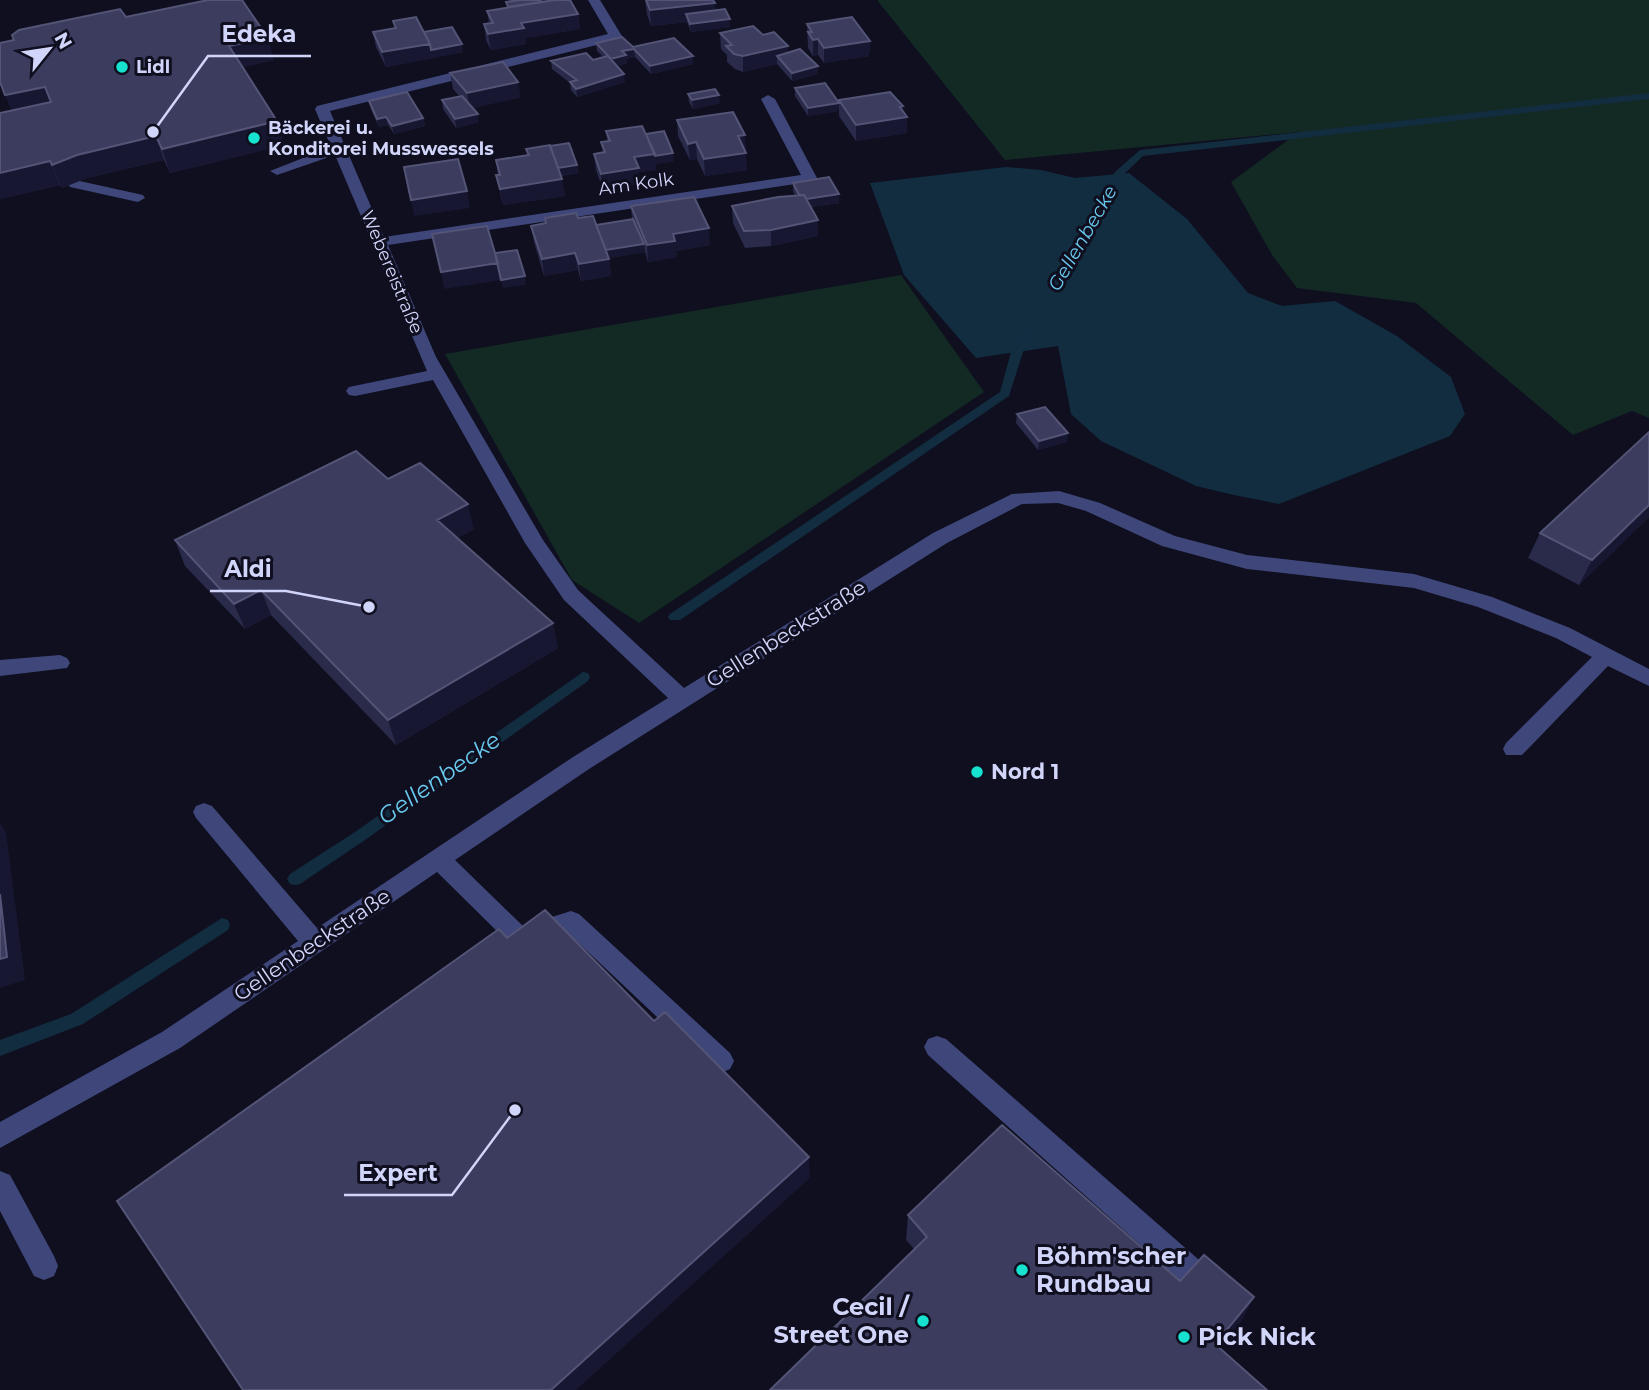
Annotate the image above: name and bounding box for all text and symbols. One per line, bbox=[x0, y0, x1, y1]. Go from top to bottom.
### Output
callout: Edeka bbox=[208, 12, 311, 56]
north arrow bbox=[14, 14, 84, 84]
text: Edeka bbox=[222, 20, 296, 48]
text: N bbox=[49, 28, 77, 53]
place label: Lidl bbox=[136, 56, 170, 78]
marker: Lidl bbox=[114, 59, 130, 75]
place label: Bäckerei u. Konditorei Musswessels bbox=[268, 117, 494, 160]
marker: Bäckerei u. Konditorei Musswessels bbox=[246, 130, 262, 146]
street label: Am Kolk bbox=[597, 168, 675, 200]
water label: Gellenbecke bbox=[1043, 181, 1122, 295]
street label: Webereistraße bbox=[356, 207, 428, 337]
callout: Aldi bbox=[210, 547, 286, 591]
text: Aldi bbox=[223, 555, 272, 583]
street label: Gellenbeckstraße bbox=[701, 574, 870, 693]
water label: Gellenbecke bbox=[372, 726, 506, 830]
place label: Nord 1 bbox=[991, 759, 1059, 784]
marker: Nord 1 bbox=[969, 764, 985, 780]
street label: Gellenbeckstraße bbox=[229, 883, 395, 1006]
callout: Expert bbox=[344, 1151, 452, 1195]
text: Expert bbox=[358, 1159, 438, 1187]
place label: Böhm'scher Rundbau bbox=[1036, 1241, 1186, 1298]
marker: Böhm'scher Rundbau bbox=[1014, 1262, 1030, 1278]
place label: Cecil / Street One bbox=[774, 1292, 911, 1349]
marker: Cecil / Street One bbox=[915, 1313, 931, 1329]
place label: Pick Nick bbox=[1198, 1322, 1316, 1351]
marker: Pick Nick bbox=[1176, 1329, 1192, 1345]

